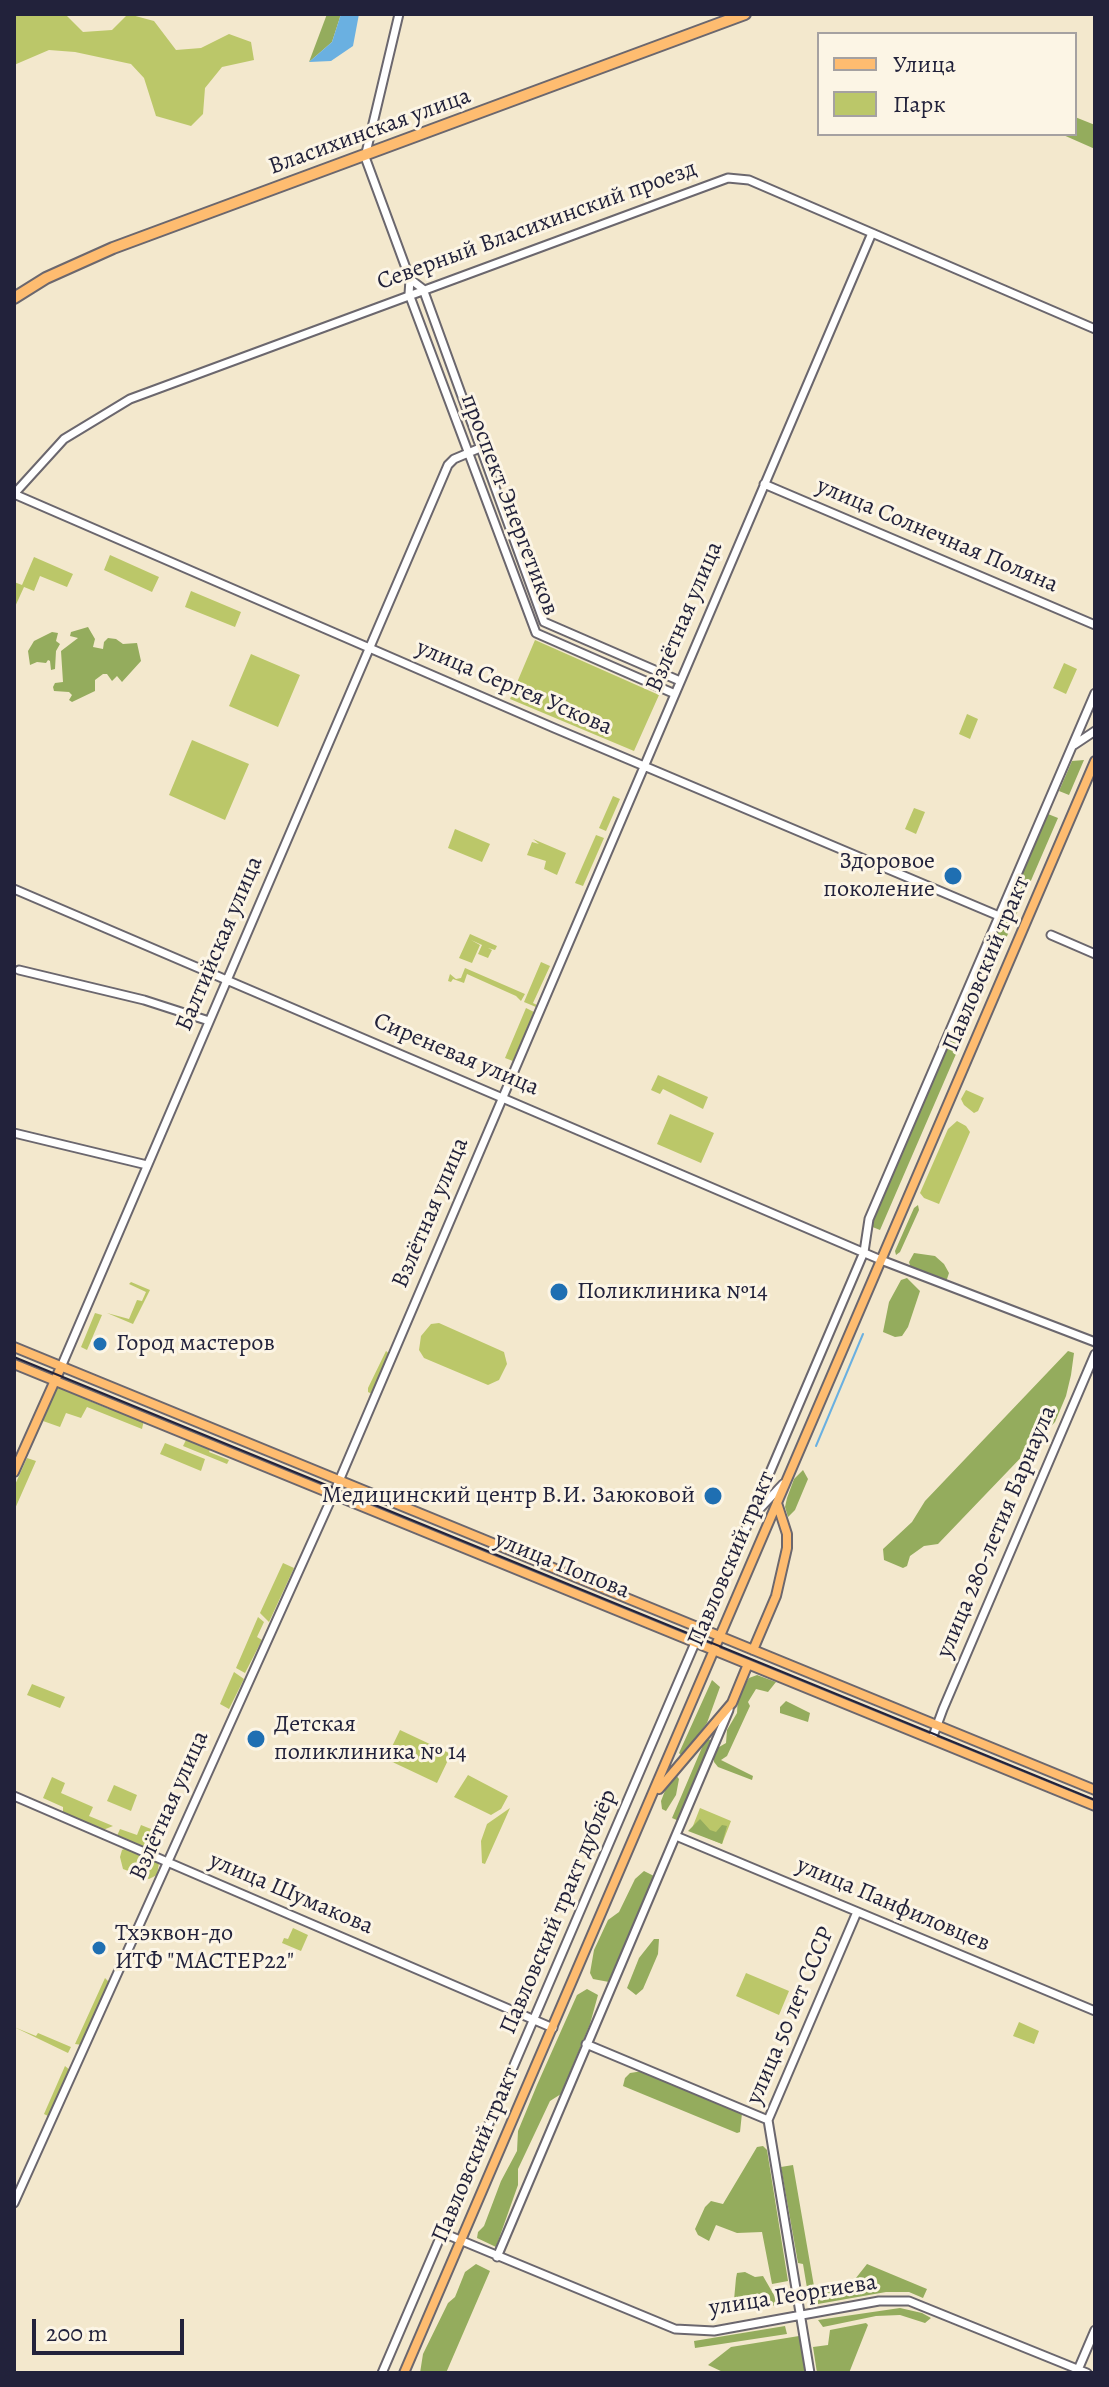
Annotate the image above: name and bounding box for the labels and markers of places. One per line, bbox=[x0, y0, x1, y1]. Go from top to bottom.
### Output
place label: Здоровое поколение bbox=[823, 848, 935, 904]
marker: Здоровое поколение bbox=[942, 865, 964, 887]
place label: Поликлиника №14 bbox=[577, 1278, 768, 1306]
marker: Поликлиника №14 bbox=[548, 1281, 570, 1303]
place label: Город мастеров bbox=[116, 1330, 275, 1358]
marker: Город мастеров bbox=[91, 1335, 109, 1353]
place label: Медицинский центр В.И. Заюковой bbox=[322, 1482, 695, 1510]
marker: Медицинский центр В.И. Заюковой bbox=[702, 1485, 724, 1507]
place label: Детская поликлиника № 14 bbox=[274, 1711, 467, 1767]
marker: Детская поликлиника № 14 bbox=[245, 1728, 267, 1750]
place label: Тхэквон-до ИТФ "МАСТЕР22" bbox=[115, 1920, 294, 1976]
marker: Тхэквон-до ИТФ "МАСТЕР22" bbox=[90, 1939, 108, 1957]

